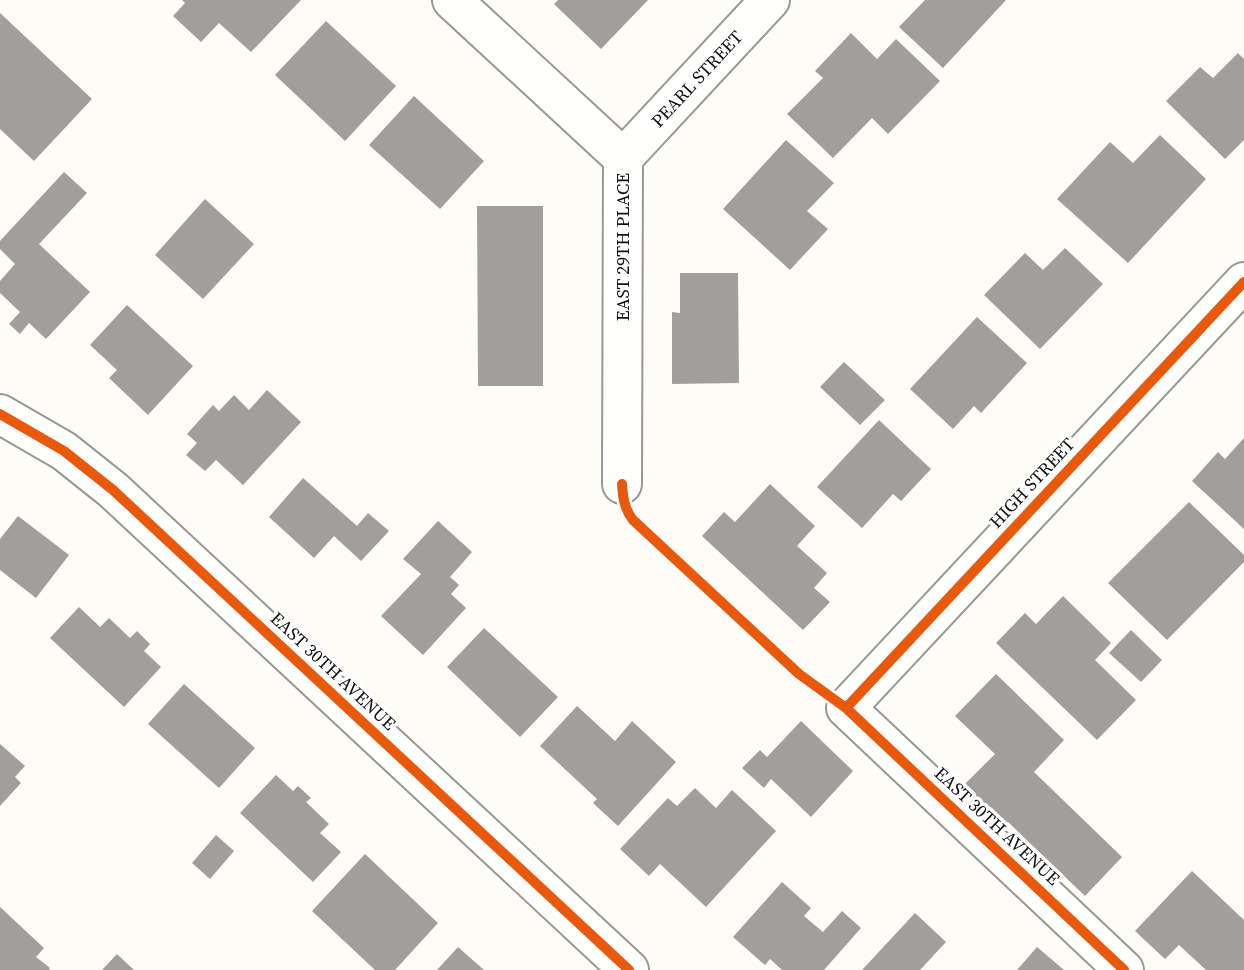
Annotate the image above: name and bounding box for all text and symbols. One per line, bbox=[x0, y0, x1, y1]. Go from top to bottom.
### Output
street label: PEARL STREET bbox=[645, 25, 748, 132]
street label: EAST 29TH PLACE bbox=[610, 173, 635, 321]
street label: HIGH STREET bbox=[983, 432, 1080, 533]
street label: EAST 30TH AVENUE bbox=[265, 606, 402, 736]
street label: EAST 30TH AVENUE bbox=[929, 761, 1066, 891]

